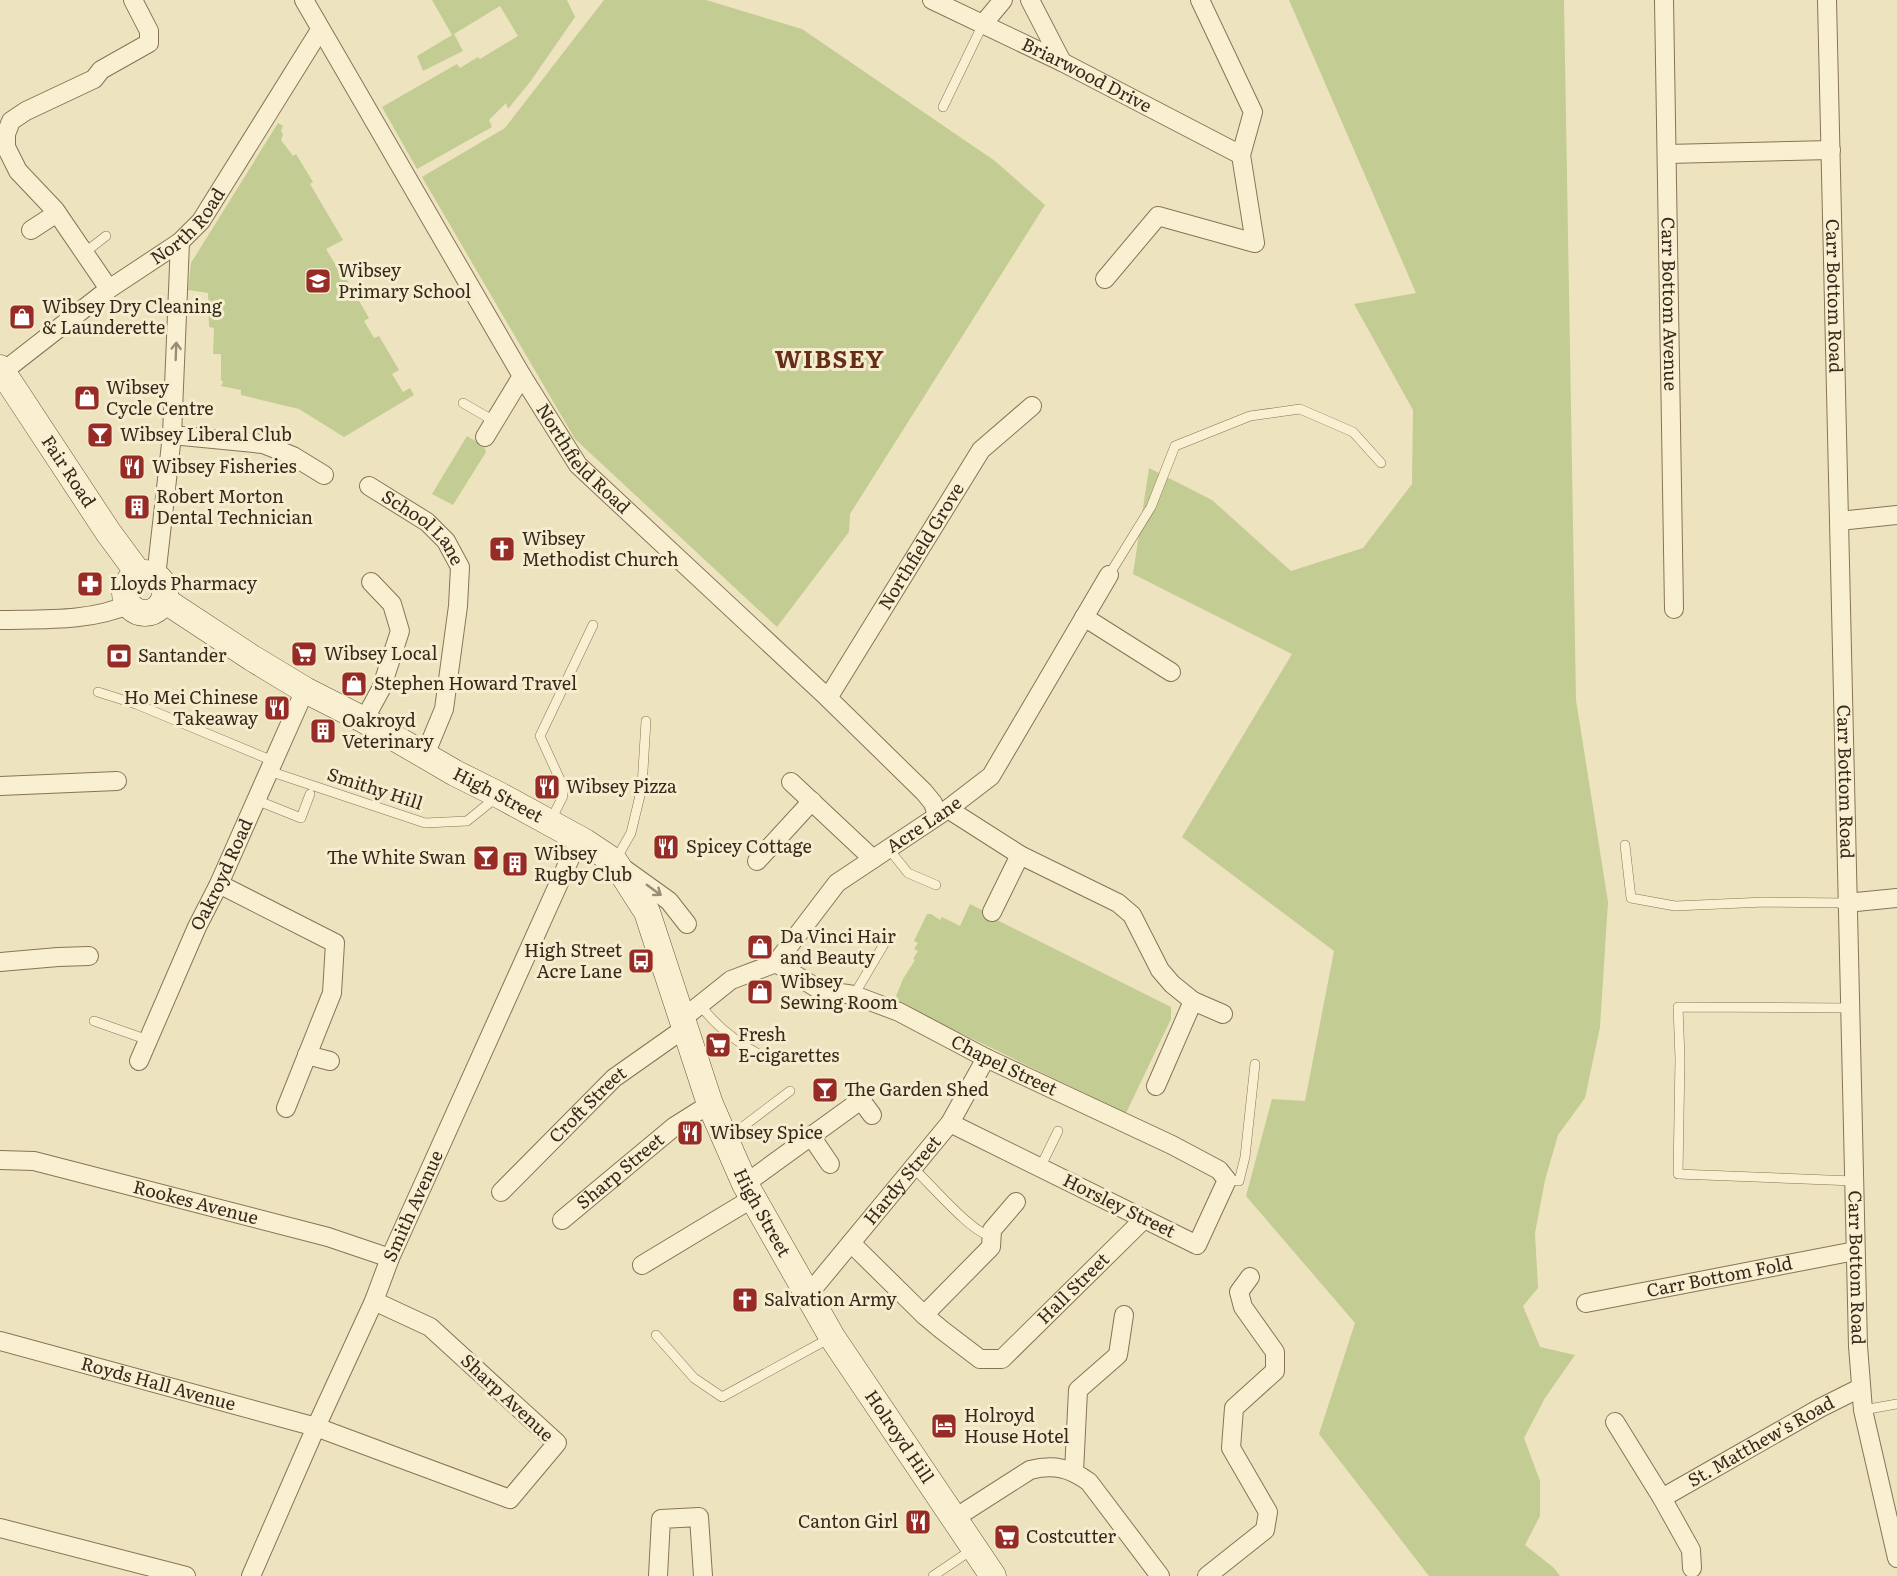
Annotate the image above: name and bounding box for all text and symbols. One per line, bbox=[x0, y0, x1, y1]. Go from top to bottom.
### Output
street label: Briarwood Drive bbox=[1018, 30, 1157, 118]
street label: North Road bbox=[144, 182, 231, 270]
street label: Carr Bottom Avenue bbox=[1656, 217, 1685, 391]
street label: Carr Bottom Road bbox=[1820, 218, 1851, 373]
place label: Wibsey Primary School bbox=[338, 256, 471, 304]
school or university icon: Wibsey Primary School bbox=[303, 266, 333, 296]
place label: Wibsey Dry Cleaning & Launderette bbox=[42, 292, 223, 340]
shop icon: Wibsey Dry Cleaning & Launderette bbox=[7, 302, 37, 332]
district label: WIBSEY bbox=[775, 340, 885, 375]
one-way arrow bbox=[170, 342, 181, 362]
place label: Wibsey Cycle Centre bbox=[106, 373, 214, 421]
shop icon: Wibsey Cycle Centre bbox=[72, 383, 102, 413]
street label: Northfield Road bbox=[530, 397, 637, 519]
bar icon: Wibsey Liberal Club bbox=[85, 420, 115, 450]
place label: Wibsey Liberal Club bbox=[120, 420, 292, 447]
street label: Fair Road bbox=[36, 429, 103, 512]
restaurant icon: Wibsey Fisheries bbox=[117, 452, 147, 482]
place label: Wibsey Fisheries bbox=[152, 452, 297, 479]
street label: Northfield Grove bbox=[871, 477, 970, 615]
place label: Robert Morton Dental Technician bbox=[156, 482, 313, 530]
street label: School Lane bbox=[377, 482, 471, 569]
building icon: Robert Morton Dental Technician bbox=[122, 492, 152, 522]
place label: Wibsey Methodist Church bbox=[522, 524, 679, 572]
church icon: Wibsey Methodist Church bbox=[487, 534, 517, 564]
pharmacy icon: Lloyds Pharmacy bbox=[75, 569, 105, 599]
place label: Lloyds Pharmacy bbox=[110, 569, 258, 596]
supermarket icon: Wibsey Local bbox=[289, 639, 319, 669]
place label: Wibsey Local bbox=[324, 639, 438, 666]
bank icon: Santander bbox=[104, 641, 134, 671]
place label: Santander bbox=[138, 641, 227, 668]
shop icon: Stephen Howard Travel bbox=[339, 669, 369, 699]
place label: Stephen Howard Travel bbox=[374, 669, 577, 696]
place label: Ho Mei Chinese Takeaway bbox=[124, 683, 259, 731]
restaurant icon: Ho Mei Chinese Takeaway bbox=[262, 693, 292, 723]
street label: Carr Bottom Road bbox=[1831, 704, 1862, 859]
place label: Oakroyd Veterinary bbox=[342, 706, 434, 754]
building icon: Oakroyd Veterinary bbox=[308, 716, 338, 746]
street label: Smithy Hill bbox=[324, 759, 427, 816]
street label: High Street bbox=[449, 759, 549, 829]
restaurant icon: Wibsey Pizza bbox=[532, 772, 562, 802]
place label: Wibsey Pizza bbox=[566, 772, 677, 799]
street label: Acre Lane bbox=[880, 789, 966, 859]
street label: Oakroyd Road bbox=[182, 814, 258, 935]
restaurant icon: Spicey Cottage bbox=[651, 832, 681, 862]
place label: Spicey Cottage bbox=[686, 832, 812, 859]
place label: Wibsey Rugby Club bbox=[534, 839, 632, 887]
place label: The White Swan bbox=[326, 843, 466, 870]
bar icon: The White Swan bbox=[471, 843, 501, 873]
building icon: Wibsey Rugby Club bbox=[500, 849, 530, 879]
one-way arrow bbox=[645, 884, 661, 896]
place label: Da Vinci Hair and Beauty bbox=[780, 922, 896, 970]
shop icon: Da Vinci Hair and Beauty bbox=[745, 932, 775, 962]
place label: High Street Acre Lane bbox=[524, 936, 623, 984]
bus stop icon: High Street Acre Lane bbox=[626, 946, 656, 976]
place label: Wibsey Sewing Room bbox=[780, 967, 898, 1015]
shop icon: Wibsey Sewing Room bbox=[745, 977, 775, 1007]
place label: Fresh E-cigarettes bbox=[738, 1020, 839, 1068]
street label: Chapel Street bbox=[947, 1027, 1063, 1102]
supermarket icon: Fresh E-cigarettes bbox=[703, 1030, 733, 1060]
street label: Croft Street bbox=[542, 1058, 632, 1149]
bar icon: The Garden Shed bbox=[810, 1075, 840, 1105]
place label: The Garden Shed bbox=[844, 1075, 989, 1102]
restaurant icon: Wibsey Spice bbox=[675, 1118, 705, 1148]
place label: Wibsey Spice bbox=[710, 1118, 823, 1145]
street label: Sharp Street bbox=[570, 1125, 670, 1215]
street label: Hardy Street bbox=[856, 1128, 947, 1230]
street label: Smith Avenue bbox=[375, 1145, 449, 1266]
street label: High Street bbox=[728, 1163, 799, 1262]
street label: Horsley Street bbox=[1059, 1166, 1181, 1244]
street label: Rookes Avenue bbox=[131, 1172, 262, 1230]
street label: Carr Bottom Road bbox=[1842, 1190, 1873, 1345]
street label: Hall Street bbox=[1030, 1245, 1115, 1329]
street label: Carr Bottom Fold bbox=[1644, 1248, 1795, 1303]
church icon: Salvation Army bbox=[730, 1285, 760, 1315]
place label: Salvation Army bbox=[764, 1285, 897, 1312]
street label: Sharp Avenue bbox=[455, 1347, 561, 1447]
street label: Royds Hall Avenue bbox=[78, 1349, 239, 1417]
street label: Holroyd Hill bbox=[859, 1384, 942, 1488]
street label: St. Matthew's Road bbox=[1682, 1388, 1838, 1493]
place label: Holroyd House Hotel bbox=[964, 1401, 1069, 1449]
hotel icon: Holroyd House Hotel bbox=[929, 1411, 959, 1441]
place label: Canton Girl bbox=[798, 1507, 898, 1534]
restaurant icon: Canton Girl bbox=[903, 1507, 933, 1537]
supermarket icon: Costcutter bbox=[992, 1522, 1022, 1552]
place label: Costcutter bbox=[1026, 1522, 1116, 1549]

